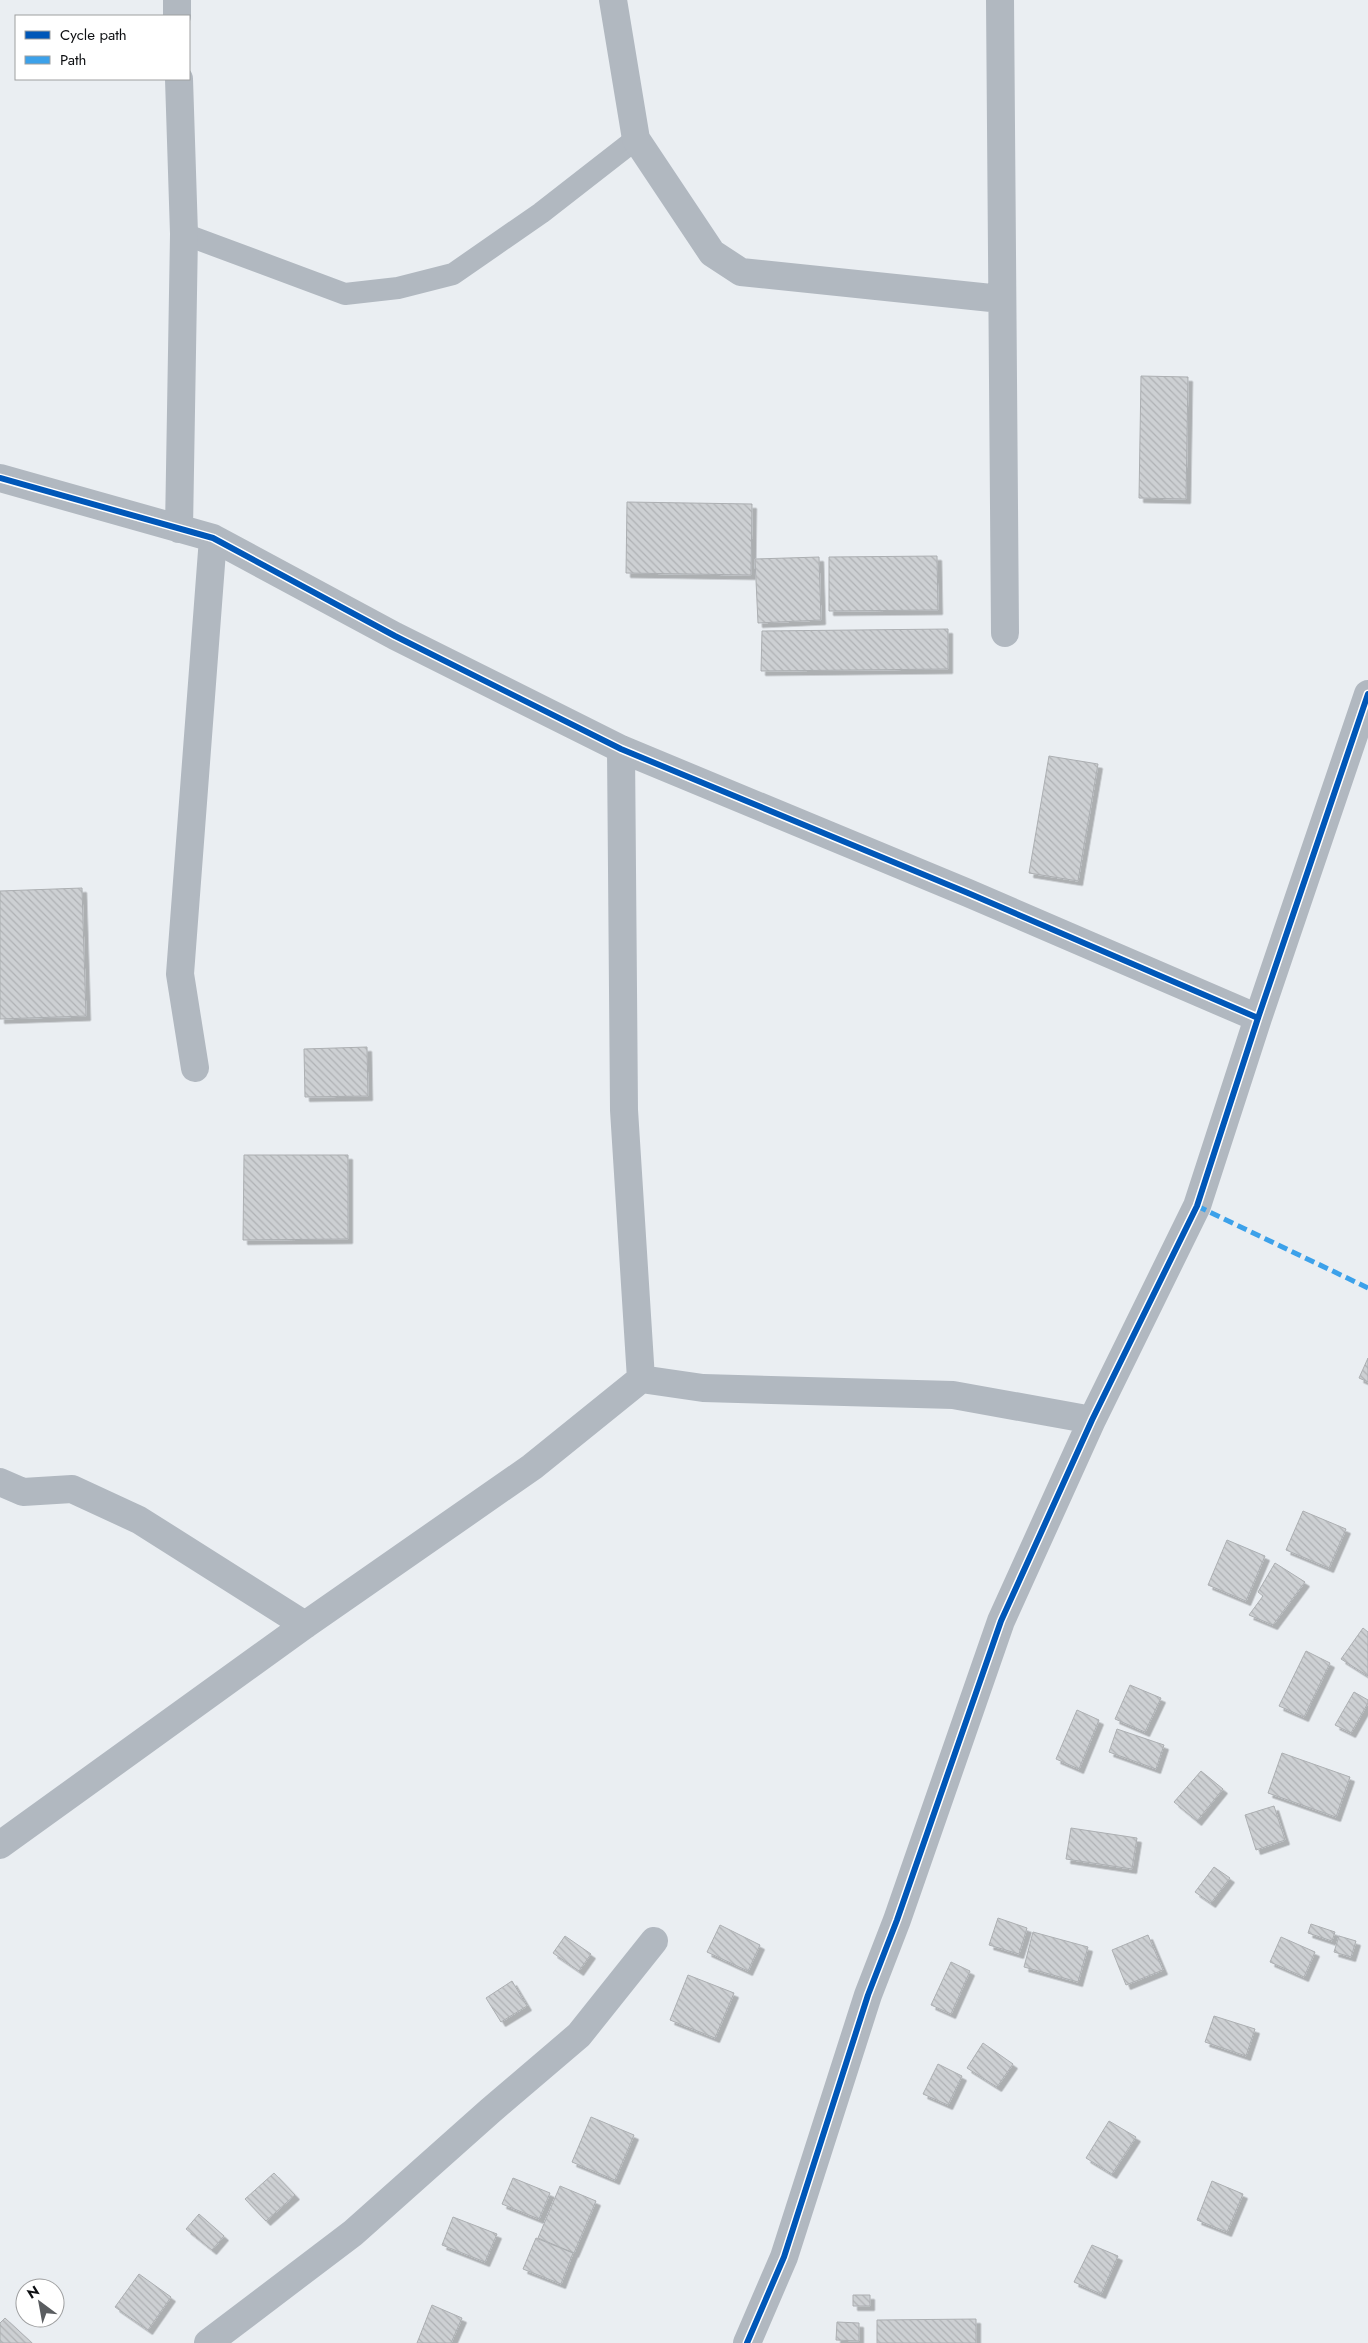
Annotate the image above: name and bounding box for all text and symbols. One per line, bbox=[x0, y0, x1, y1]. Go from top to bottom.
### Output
legend bbox=[15, 15, 190, 80]
text: Cycle path bbox=[60, 24, 127, 46]
text: Path bbox=[60, 49, 86, 71]
north arrow bbox=[15, 2278, 65, 2328]
text: N bbox=[23, 2281, 43, 2303]

